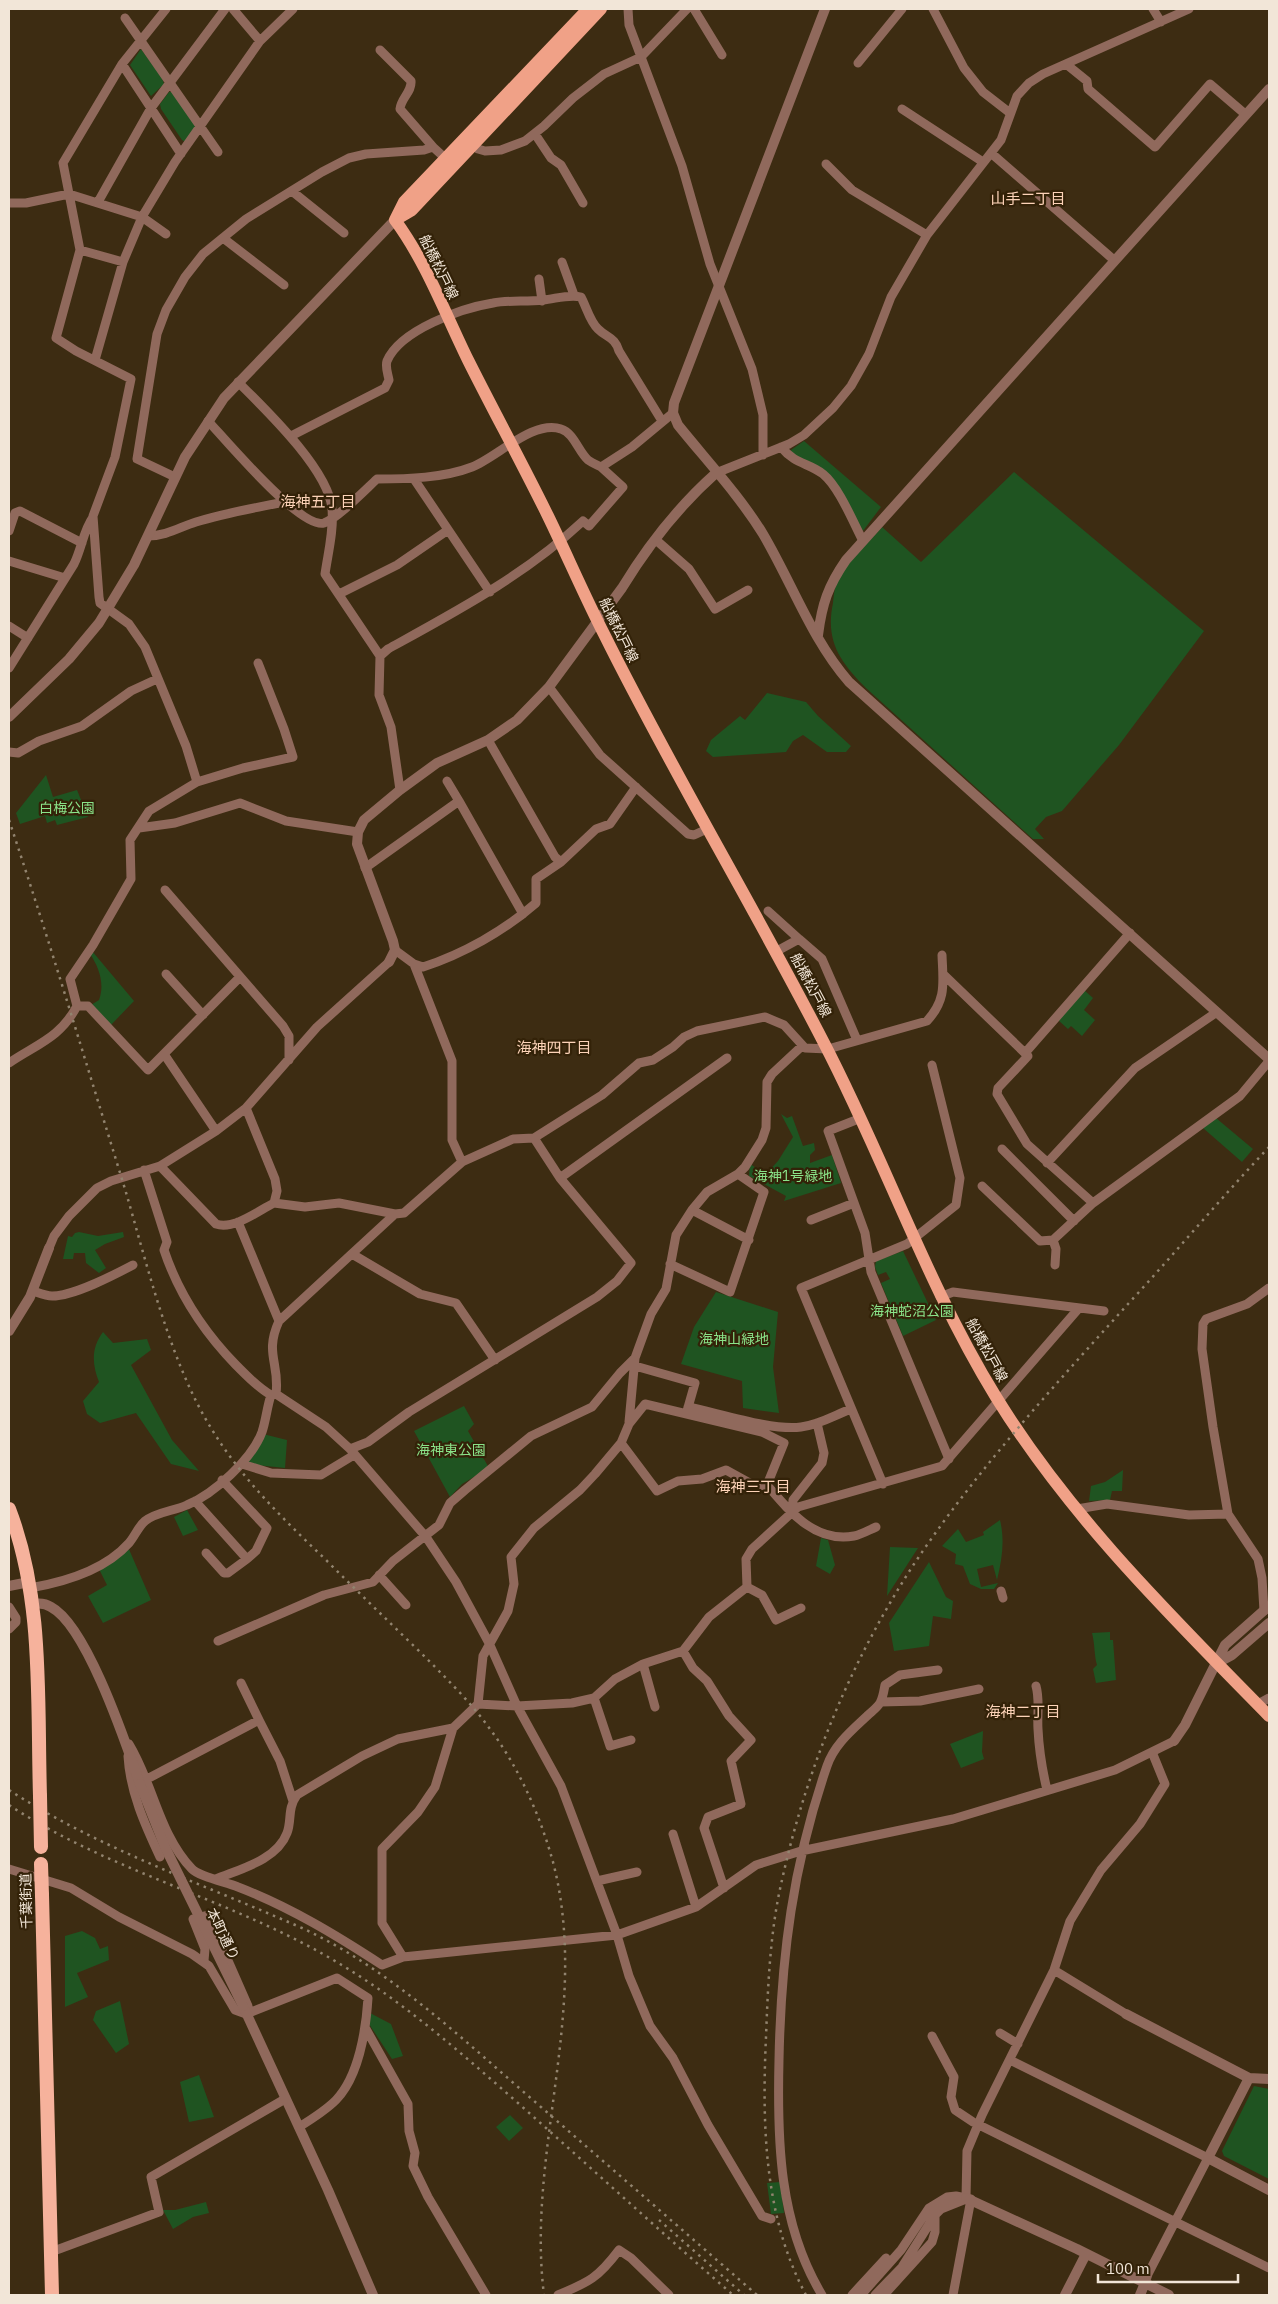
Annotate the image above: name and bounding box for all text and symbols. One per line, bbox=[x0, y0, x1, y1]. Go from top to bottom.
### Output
district label: 山手二丁目 bbox=[990, 189, 1066, 208]
street label: 船橋松戸線 bbox=[416, 232, 462, 302]
district label: 海神五丁目 bbox=[280, 492, 356, 511]
street label: 船橋松戸線 bbox=[596, 595, 642, 665]
park label: 白梅公園 bbox=[39, 799, 95, 817]
street label: 船橋松戸線 bbox=[787, 950, 835, 1020]
district label: 海神四丁目 bbox=[516, 1038, 592, 1057]
park label: 海神1号緑地 bbox=[754, 1167, 832, 1185]
park label: 海神蛇沼公園 bbox=[870, 1302, 954, 1320]
street label: 船橋松戸線 bbox=[962, 1315, 1012, 1385]
park label: 海神山緑地 bbox=[699, 1330, 769, 1348]
park label: 海神東公園 bbox=[416, 1441, 486, 1459]
district label: 海神三丁目 bbox=[715, 1477, 791, 1496]
district label: 海神二丁目 bbox=[985, 1702, 1061, 1721]
street label: 千葉街道 bbox=[17, 1873, 35, 1929]
street label: 本町通り bbox=[203, 1905, 243, 1963]
scale bar bbox=[1098, 2252, 1238, 2284]
text: 100 m bbox=[1106, 2259, 1150, 2278]

